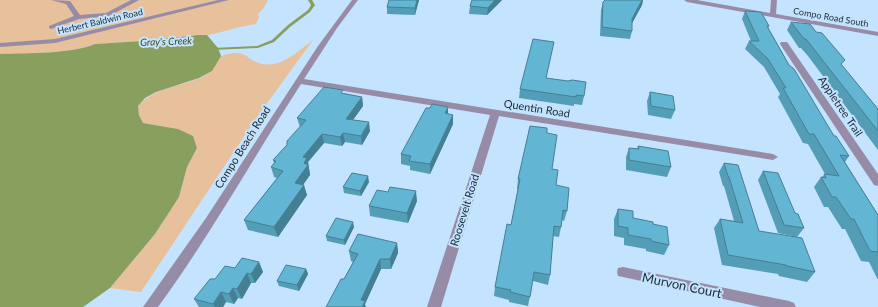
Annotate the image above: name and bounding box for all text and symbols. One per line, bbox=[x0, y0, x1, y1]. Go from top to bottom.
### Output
street label: Compo Road South bbox=[792, 5, 870, 29]
street label: Herbert Baldwin Road bbox=[56, 6, 144, 36]
water label: Gray's Creek bbox=[140, 34, 192, 48]
street label: Appletree Trail bbox=[816, 73, 866, 139]
street label: Quentin Road bbox=[503, 96, 571, 120]
street label: Compo Beach Road bbox=[211, 103, 273, 191]
street label: Roosevelt Road bbox=[447, 172, 481, 248]
street label: Murvon Court bbox=[641, 269, 724, 301]

